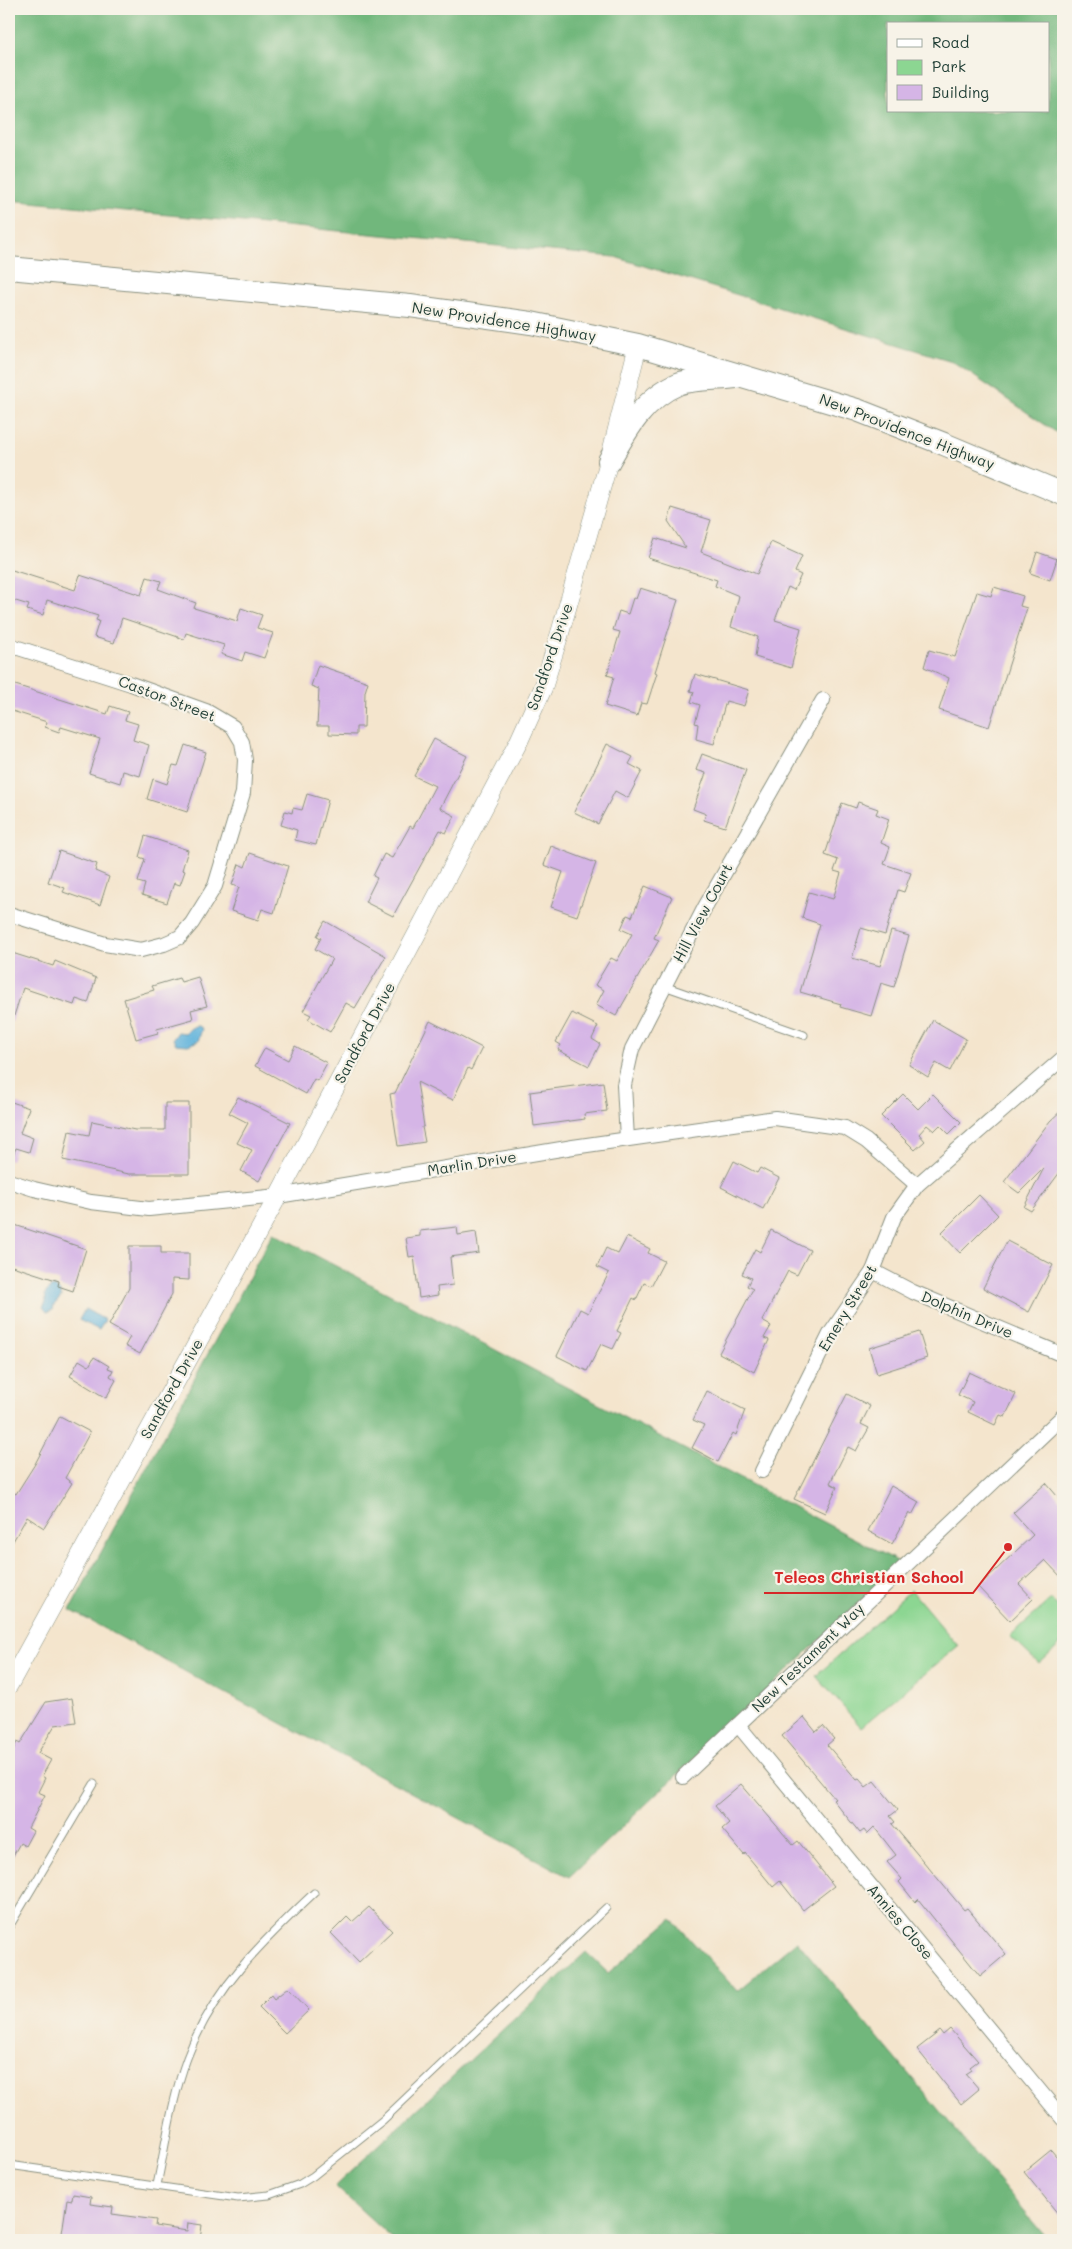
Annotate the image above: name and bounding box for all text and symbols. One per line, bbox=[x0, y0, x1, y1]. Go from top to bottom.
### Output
legend bbox=[887, 22, 1050, 112]
text: Road bbox=[932, 32, 969, 52]
text: Park bbox=[932, 56, 966, 76]
text: Building bbox=[932, 82, 989, 102]
street label: New Providence Highway bbox=[411, 297, 598, 345]
street label: New Providence Highway bbox=[817, 388, 998, 474]
street label: Sandford Drive bbox=[521, 601, 577, 713]
street label: Castor Street bbox=[116, 670, 219, 726]
street label: Hill View Court bbox=[668, 859, 737, 966]
street label: Sandford Drive bbox=[329, 978, 399, 1087]
street label: Marlin Drive bbox=[426, 1146, 518, 1180]
street label: Emery Street bbox=[813, 1260, 881, 1355]
street label: Dolphin Drive bbox=[918, 1286, 1016, 1342]
street label: Sandford Drive bbox=[135, 1335, 207, 1442]
callout: Teleos Christian School bbox=[764, 1562, 973, 1593]
text: Teleos Christian School bbox=[774, 1566, 964, 1587]
street label: New Testament Way bbox=[747, 1598, 868, 1716]
street label: Annies Close bbox=[863, 1879, 938, 1963]

